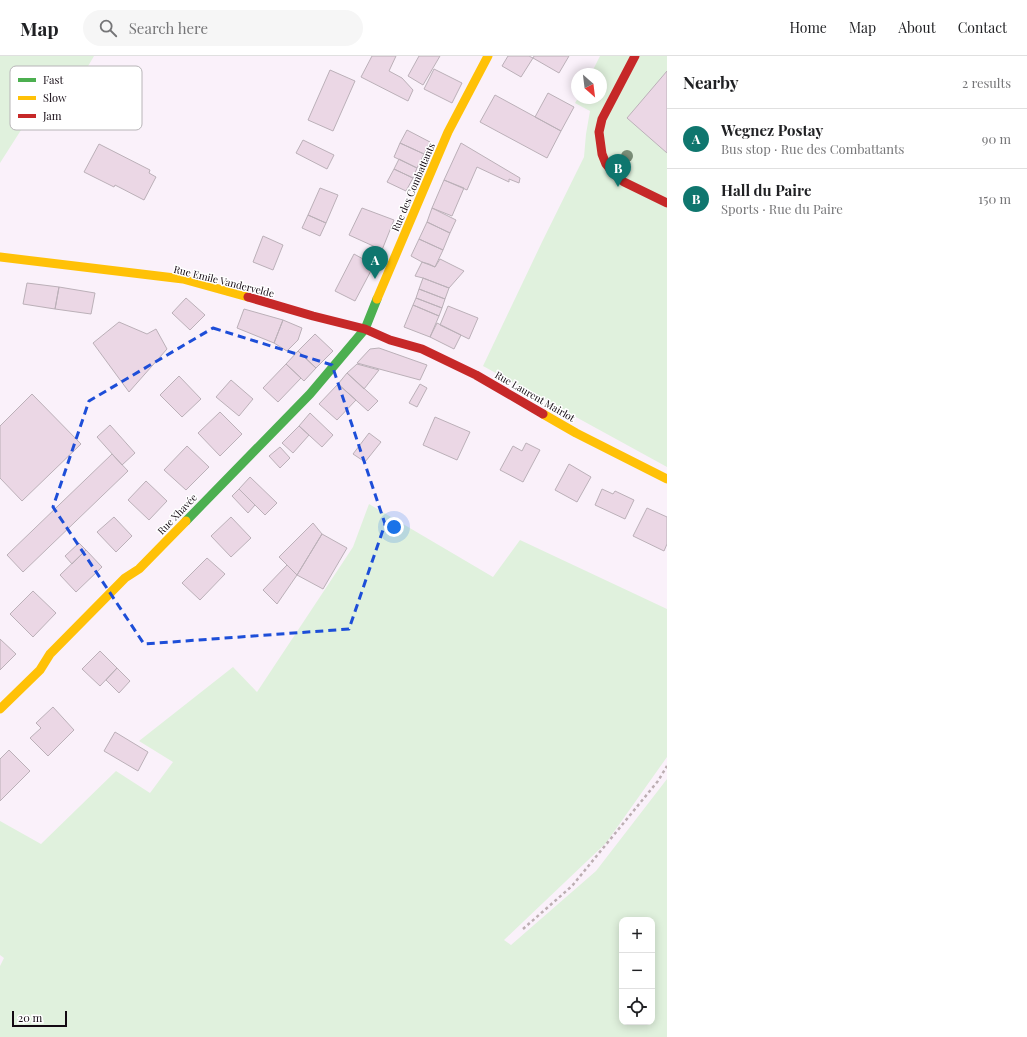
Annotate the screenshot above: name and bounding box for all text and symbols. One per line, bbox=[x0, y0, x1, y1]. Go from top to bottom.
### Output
search box bbox=[83, 10, 363, 46]
text: Map bbox=[20, 15, 59, 41]
icon: search bbox=[97, 17, 119, 39]
text: Search here bbox=[129, 18, 208, 38]
text: Home bbox=[789, 18, 827, 37]
text: Map bbox=[849, 18, 876, 37]
text: About bbox=[898, 18, 936, 37]
text: Contact bbox=[958, 18, 1007, 37]
legend bbox=[10, 66, 142, 130]
north arrow bbox=[571, 68, 607, 104]
text: Nearby bbox=[683, 71, 738, 93]
text: Fast bbox=[43, 72, 63, 87]
text: 2 results bbox=[962, 74, 1011, 91]
text: Slow bbox=[43, 90, 67, 105]
text: Jam bbox=[42, 108, 62, 123]
text: Wegnez Postay bbox=[721, 120, 823, 140]
text: A bbox=[692, 130, 700, 147]
text: 90 m bbox=[982, 130, 1011, 147]
street label: Rue des Combattants bbox=[388, 140, 438, 234]
text: Bus stop · Rue des Combattants bbox=[721, 140, 904, 157]
pin: B bbox=[605, 154, 631, 187]
text: Hall du Paire bbox=[721, 180, 811, 200]
text: B bbox=[692, 190, 700, 207]
text: 150 m bbox=[978, 190, 1011, 207]
text: Sports · Rue du Paire bbox=[721, 200, 843, 217]
pin: A bbox=[362, 246, 388, 279]
street label: Rue Emile Vandervelde bbox=[172, 262, 276, 300]
street label: Rue Laurent Mairlot bbox=[492, 367, 578, 425]
street label: Rue Xhavée bbox=[154, 491, 200, 537]
your location bbox=[384, 517, 404, 537]
map controls bbox=[619, 917, 655, 1025]
button: + bbox=[619, 917, 655, 953]
button: − bbox=[619, 953, 655, 989]
button: locate bbox=[619, 989, 655, 1025]
scale bar bbox=[12, 1009, 67, 1028]
text: 20 m bbox=[18, 1010, 42, 1025]

